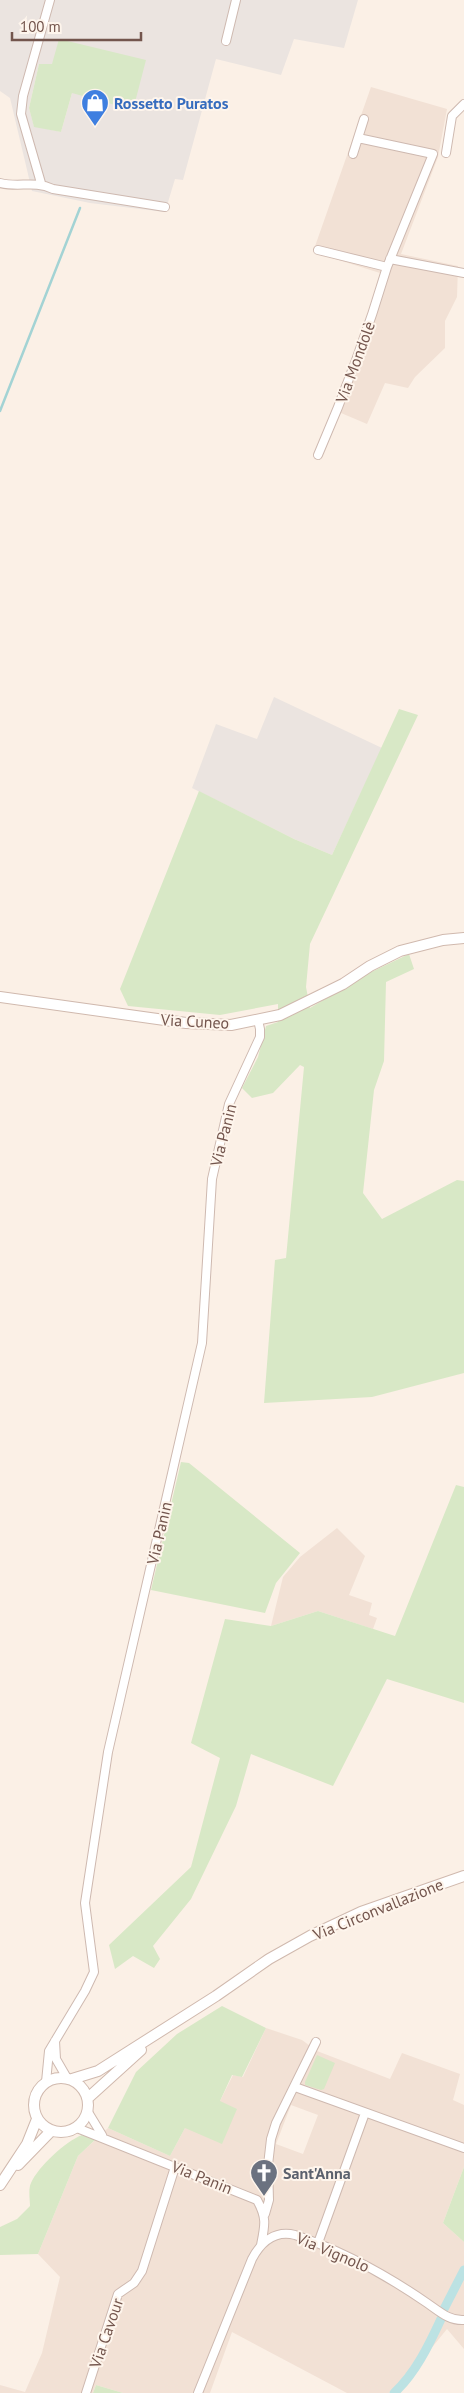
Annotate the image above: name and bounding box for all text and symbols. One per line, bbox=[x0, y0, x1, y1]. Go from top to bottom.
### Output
scale bar bbox=[12, 10, 141, 42]
text: 100 m bbox=[20, 17, 61, 36]
shop icon: Rossetto Puratos bbox=[80, 88, 110, 127]
place label: Rossetto Puratos bbox=[114, 93, 229, 113]
street label: Via Mondolè bbox=[331, 318, 379, 407]
street label: Via Cuneo bbox=[159, 1009, 230, 1033]
street label: Via Panin bbox=[205, 1102, 240, 1169]
street label: Via Panin bbox=[142, 1500, 176, 1567]
street label: Via Circonvallazione bbox=[309, 1874, 446, 1945]
street label: Via Panin bbox=[168, 2155, 235, 2198]
church icon: Sant'Anna bbox=[249, 2158, 279, 2197]
place label: Sant'Anna bbox=[283, 2163, 351, 2183]
street label: Via Vignolo bbox=[292, 2227, 373, 2276]
street label: Via Cavour bbox=[84, 2295, 127, 2372]

